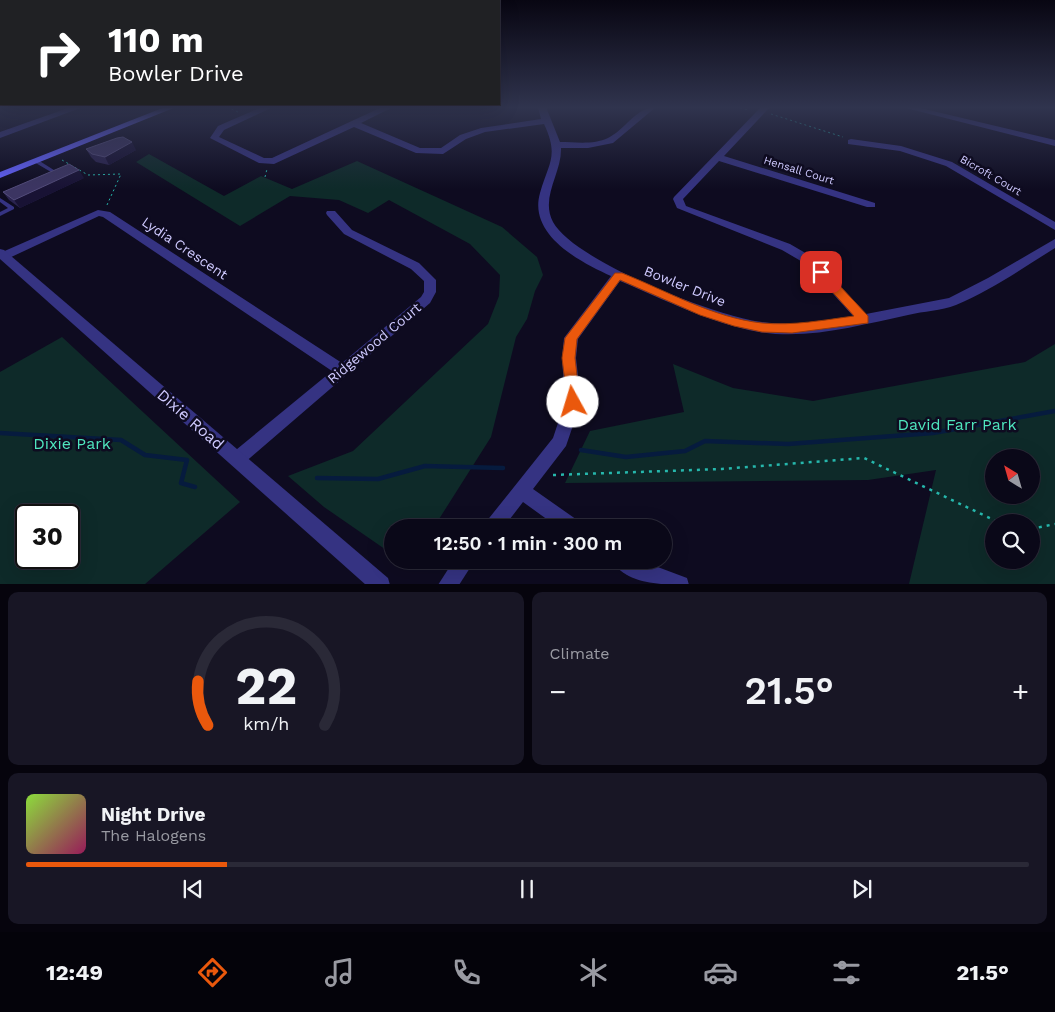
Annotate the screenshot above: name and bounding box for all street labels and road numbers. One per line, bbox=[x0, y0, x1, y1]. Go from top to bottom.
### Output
street label: Bicroft Court bbox=[958, 153, 1024, 198]
street label: Hensall Court bbox=[762, 154, 836, 187]
street label: Lydia Crescent bbox=[139, 213, 231, 283]
street label: Bowler Drive bbox=[642, 262, 728, 310]
street label: Ridgewood Court bbox=[324, 299, 424, 387]
street label: Dixie Road bbox=[153, 385, 228, 454]

